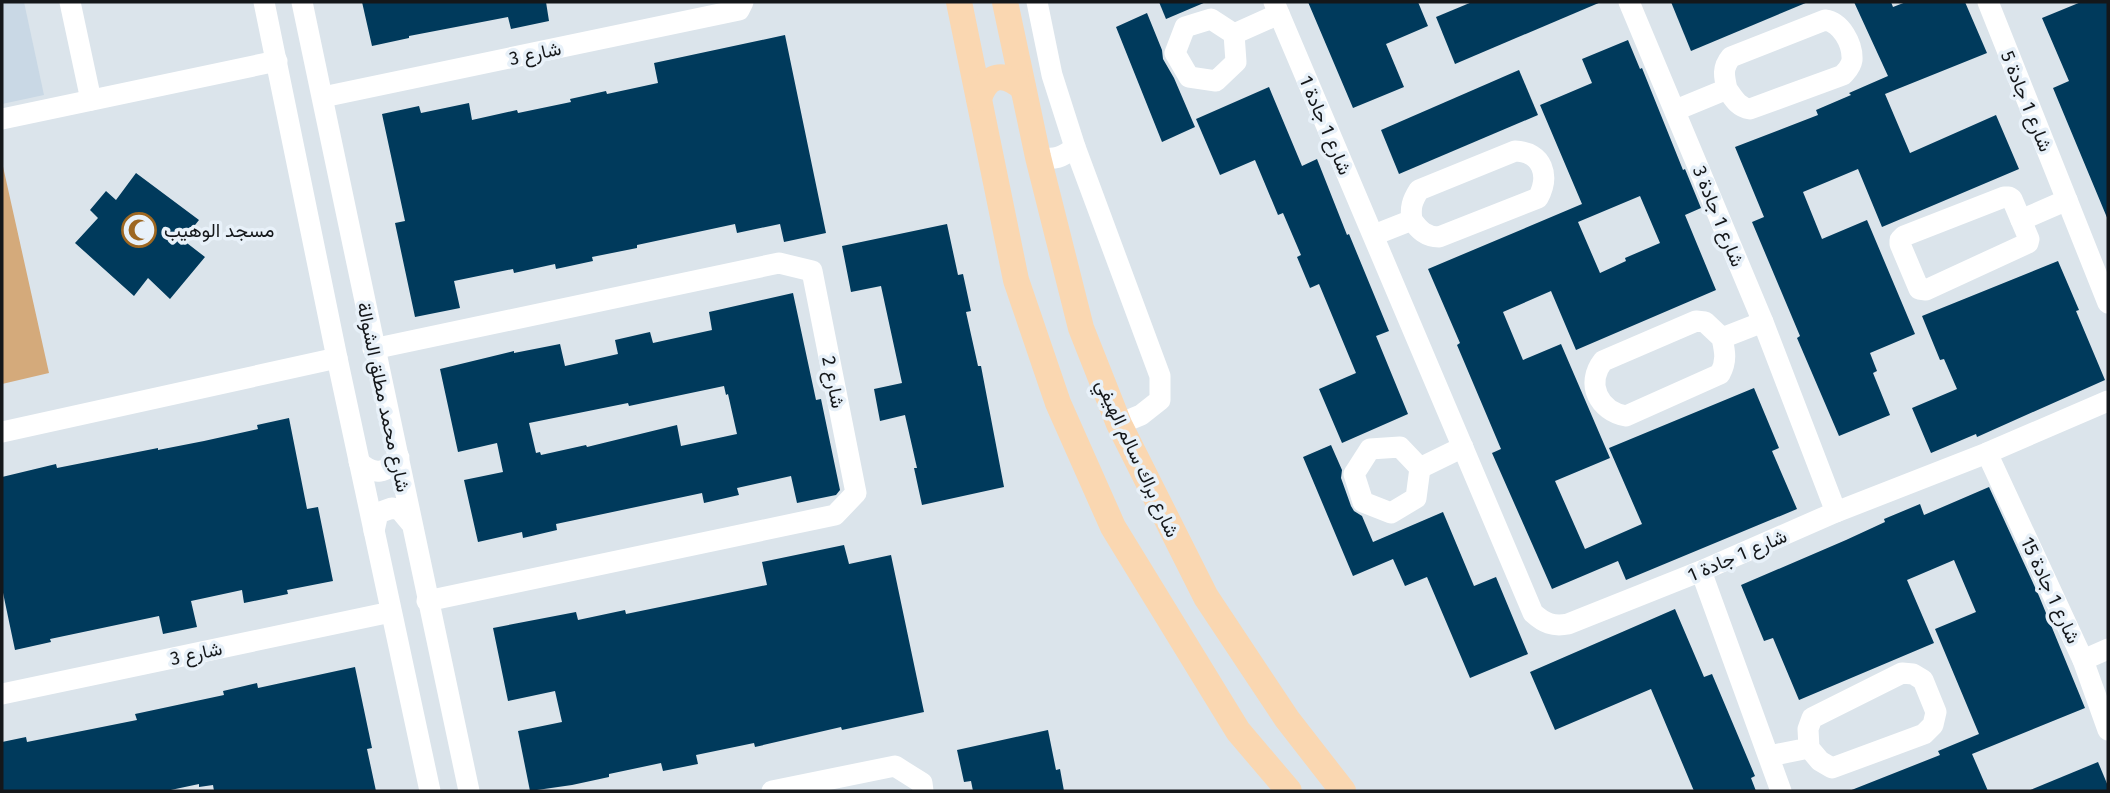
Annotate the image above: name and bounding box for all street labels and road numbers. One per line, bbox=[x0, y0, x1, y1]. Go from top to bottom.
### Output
street label: شارع 3 bbox=[507, 37, 564, 71]
street label: شارع 1 جادة 5 bbox=[1995, 47, 2057, 155]
street label: شارع 1 جادة 1 bbox=[1293, 72, 1357, 179]
street label: شارع 1 جادة 3 bbox=[1687, 162, 1749, 270]
street label: شارع محمد مطلق الشوالة bbox=[351, 300, 415, 494]
street label: شارع 2 bbox=[816, 354, 850, 410]
street label: شارع براك سالم الهيفي bbox=[1087, 376, 1184, 543]
street label: شارع 1 جادة 1 bbox=[1684, 524, 1791, 588]
street label: شارع 1 جادة 15 bbox=[2015, 533, 2085, 648]
street label: شارع 3 bbox=[168, 637, 225, 671]

